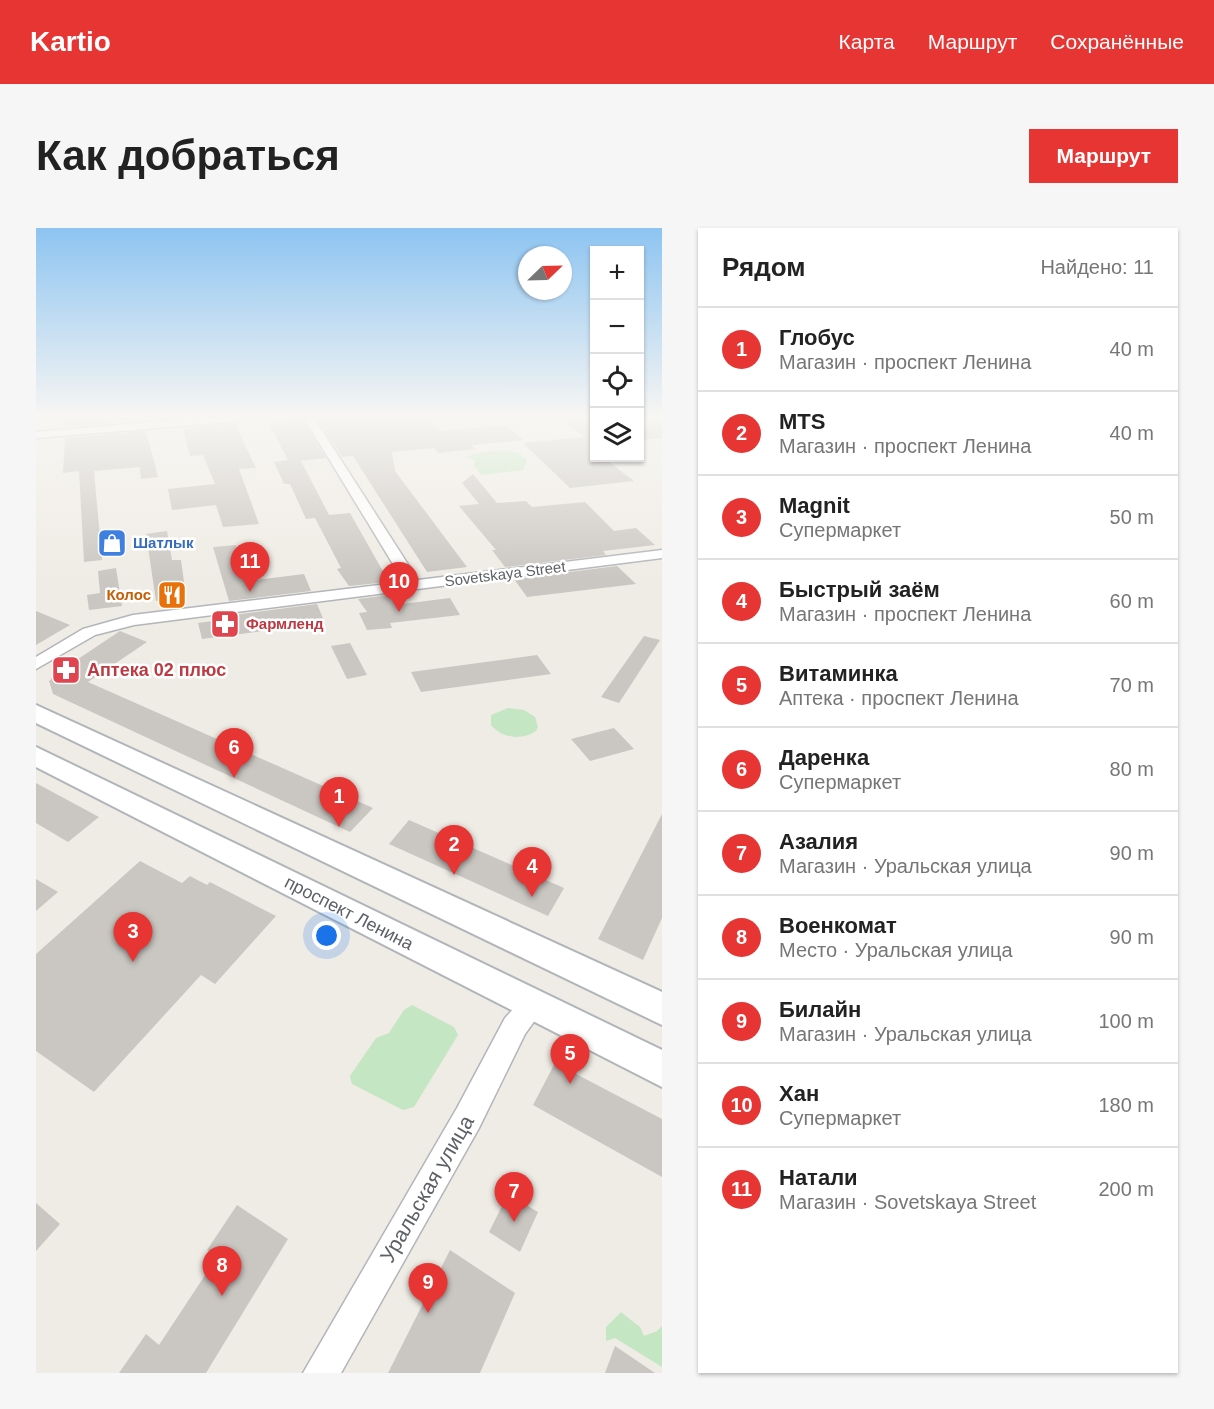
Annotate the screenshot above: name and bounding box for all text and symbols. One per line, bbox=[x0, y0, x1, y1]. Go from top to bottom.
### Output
text: Kartio bbox=[30, 26, 111, 57]
text: Карта bbox=[839, 30, 895, 53]
text: Маршрут bbox=[928, 30, 1017, 53]
text: Сохранённые bbox=[1050, 30, 1184, 53]
button: Маршрут bbox=[1029, 129, 1178, 183]
text: Как добраться bbox=[36, 132, 340, 179]
north arrow bbox=[518, 246, 572, 300]
map controls bbox=[590, 246, 644, 462]
button: + bbox=[590, 246, 644, 300]
text: Рядом bbox=[722, 252, 805, 282]
text: Найдено: 11 bbox=[1040, 256, 1154, 278]
button: − bbox=[590, 300, 644, 354]
text: Глобус bbox=[779, 325, 855, 350]
text: 1 bbox=[736, 338, 747, 360]
text: 40 m bbox=[1110, 338, 1154, 360]
text: Магазин · проспект Ленина bbox=[779, 351, 1031, 373]
button: locate bbox=[590, 354, 644, 408]
button: layers bbox=[590, 408, 644, 462]
text: MTS bbox=[779, 409, 825, 434]
text: 2 bbox=[736, 422, 747, 444]
text: 40 m bbox=[1110, 422, 1154, 444]
text: Магазин · проспект Ленина bbox=[779, 435, 1031, 457]
text: Magnit bbox=[779, 493, 850, 518]
text: 3 bbox=[736, 506, 747, 528]
text: 50 m bbox=[1110, 506, 1154, 528]
text: Супермаркет bbox=[779, 519, 901, 541]
shop icon: Шатлык bbox=[96, 527, 128, 559]
place label: Шатлык bbox=[133, 534, 194, 551]
pin: 11 bbox=[230, 542, 270, 592]
street label: Sovetskaya Street bbox=[443, 558, 567, 589]
pin: 10 bbox=[380, 562, 418, 612]
text: Быстрый заём bbox=[779, 577, 940, 602]
restaurant icon: Колос bbox=[156, 579, 188, 611]
place label: Колос bbox=[106, 586, 151, 603]
text: 4 bbox=[736, 590, 747, 612]
text: 60 m bbox=[1110, 590, 1154, 612]
text: Магазин · проспект Ленина bbox=[779, 603, 1031, 625]
pharmacy icon: Фармленд bbox=[209, 608, 241, 640]
place label: Фармленд bbox=[246, 615, 324, 632]
pharmacy icon: Аптека 02 плюс bbox=[50, 654, 82, 686]
place label: Аптека 02 плюс bbox=[87, 660, 226, 680]
text: Витаминка bbox=[779, 661, 898, 686]
text: 5 bbox=[736, 674, 747, 696]
text: 70 m bbox=[1110, 674, 1154, 696]
text: Аптека · проспект Ленина bbox=[779, 687, 1019, 709]
pin: 6 bbox=[214, 728, 254, 778]
text: Даренка bbox=[779, 745, 869, 770]
text: 6 bbox=[736, 758, 747, 780]
text: 80 m bbox=[1110, 758, 1154, 780]
text: Супермаркет bbox=[779, 771, 901, 793]
pin: 1 bbox=[320, 778, 358, 827]
pin: 2 bbox=[434, 826, 474, 875]
text: Азалия bbox=[779, 829, 858, 854]
text: 7 bbox=[736, 842, 747, 864]
text: 90 m bbox=[1110, 842, 1154, 864]
pin: 4 bbox=[512, 848, 552, 897]
text: Магазин · Уральская улица bbox=[779, 855, 1032, 877]
street label: проспект Ленина bbox=[281, 872, 418, 955]
pin: 3 bbox=[114, 912, 152, 962]
text: Военкомат bbox=[779, 913, 897, 938]
your location bbox=[312, 921, 341, 950]
text: 8 bbox=[736, 926, 747, 948]
text: 90 m bbox=[1110, 926, 1154, 948]
text: Место · Уральская улица bbox=[779, 939, 1013, 961]
text: Билайн bbox=[779, 997, 861, 1022]
text: 9 bbox=[736, 1010, 747, 1032]
text: 100 m bbox=[1098, 1010, 1154, 1032]
text: Магазин · Уральская улица bbox=[779, 1023, 1032, 1045]
pin: 5 bbox=[550, 1034, 590, 1084]
text: Хан bbox=[779, 1081, 819, 1106]
text: 10 bbox=[730, 1094, 753, 1116]
text: 180 m bbox=[1098, 1094, 1154, 1116]
text: Супермаркет bbox=[779, 1107, 901, 1129]
street label: Уральская улица bbox=[375, 1111, 478, 1266]
text: Натали bbox=[779, 1165, 858, 1190]
pin: 7 bbox=[494, 1172, 534, 1222]
text: 11 bbox=[731, 1178, 752, 1200]
text: 200 m bbox=[1098, 1178, 1154, 1200]
text: Магазин · Sovetskaya Street bbox=[779, 1191, 1036, 1213]
pin: 8 bbox=[202, 1246, 242, 1296]
pin: 9 bbox=[408, 1264, 448, 1313]

